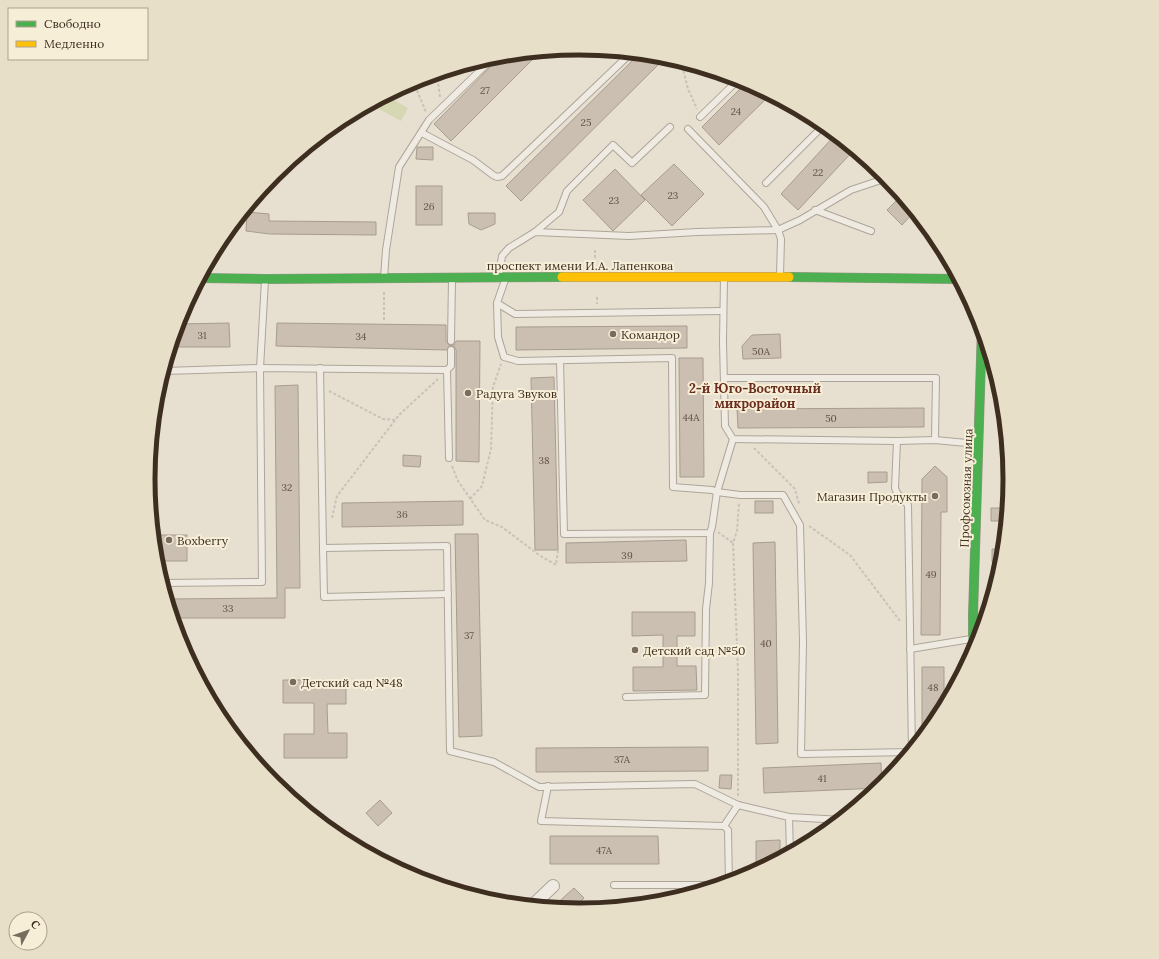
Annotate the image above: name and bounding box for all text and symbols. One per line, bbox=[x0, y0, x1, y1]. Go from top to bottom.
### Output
legend bbox=[8, 8, 148, 60]
text: Свободно bbox=[44, 16, 101, 31]
text: Медленно bbox=[44, 36, 104, 51]
house number: 27 bbox=[480, 84, 490, 97]
house number: 24 bbox=[731, 105, 742, 118]
house number: 25 bbox=[581, 116, 591, 129]
house number: 22 bbox=[813, 166, 823, 179]
house number: 23 bbox=[668, 189, 679, 202]
house number: 23 bbox=[609, 194, 620, 207]
house number: 26 bbox=[423, 200, 435, 213]
street label: проспект имени И.А. Лапенкова bbox=[487, 258, 673, 273]
place label: Командор bbox=[621, 327, 680, 342]
house number: 31 bbox=[197, 329, 207, 342]
marker: Командор bbox=[608, 329, 618, 339]
house number: 34 bbox=[356, 330, 367, 343]
house number: 50А bbox=[752, 345, 771, 358]
district label: 2-й Юго-Восточный микрорайон bbox=[689, 380, 821, 412]
place label: Радуга Звуков bbox=[476, 386, 557, 401]
marker: Радуга Звуков bbox=[463, 388, 473, 398]
house number: 44А bbox=[682, 411, 700, 424]
house number: 50 bbox=[825, 412, 837, 425]
street label: Профсоюзная улица bbox=[956, 428, 976, 548]
house number: 38 bbox=[538, 454, 550, 467]
house number: 32 bbox=[282, 481, 292, 494]
place label: Магазин Продукты bbox=[817, 489, 927, 504]
marker: Магазин Продукты bbox=[930, 491, 940, 501]
house number: 36 bbox=[396, 508, 408, 521]
place label: Boxberry bbox=[177, 533, 229, 548]
marker: Boxberry bbox=[164, 535, 174, 545]
house number: 39 bbox=[621, 549, 633, 562]
house number: 49 bbox=[925, 568, 937, 581]
house number: 33 bbox=[222, 602, 234, 615]
house number: 37 bbox=[464, 629, 474, 642]
house number: 40 bbox=[760, 637, 772, 650]
place label: Детский сад №50 bbox=[643, 643, 745, 658]
marker: Детский сад №50 bbox=[630, 645, 640, 655]
place label: Детский сад №48 bbox=[301, 675, 403, 690]
marker: Детский сад №48 bbox=[288, 677, 298, 687]
house number: 48 bbox=[927, 681, 939, 694]
house number: 37А bbox=[614, 753, 631, 766]
house number: 41 bbox=[817, 772, 827, 785]
house number: 47А bbox=[596, 844, 613, 857]
north arrow bbox=[8, 911, 48, 951]
text: С bbox=[28, 917, 44, 932]

